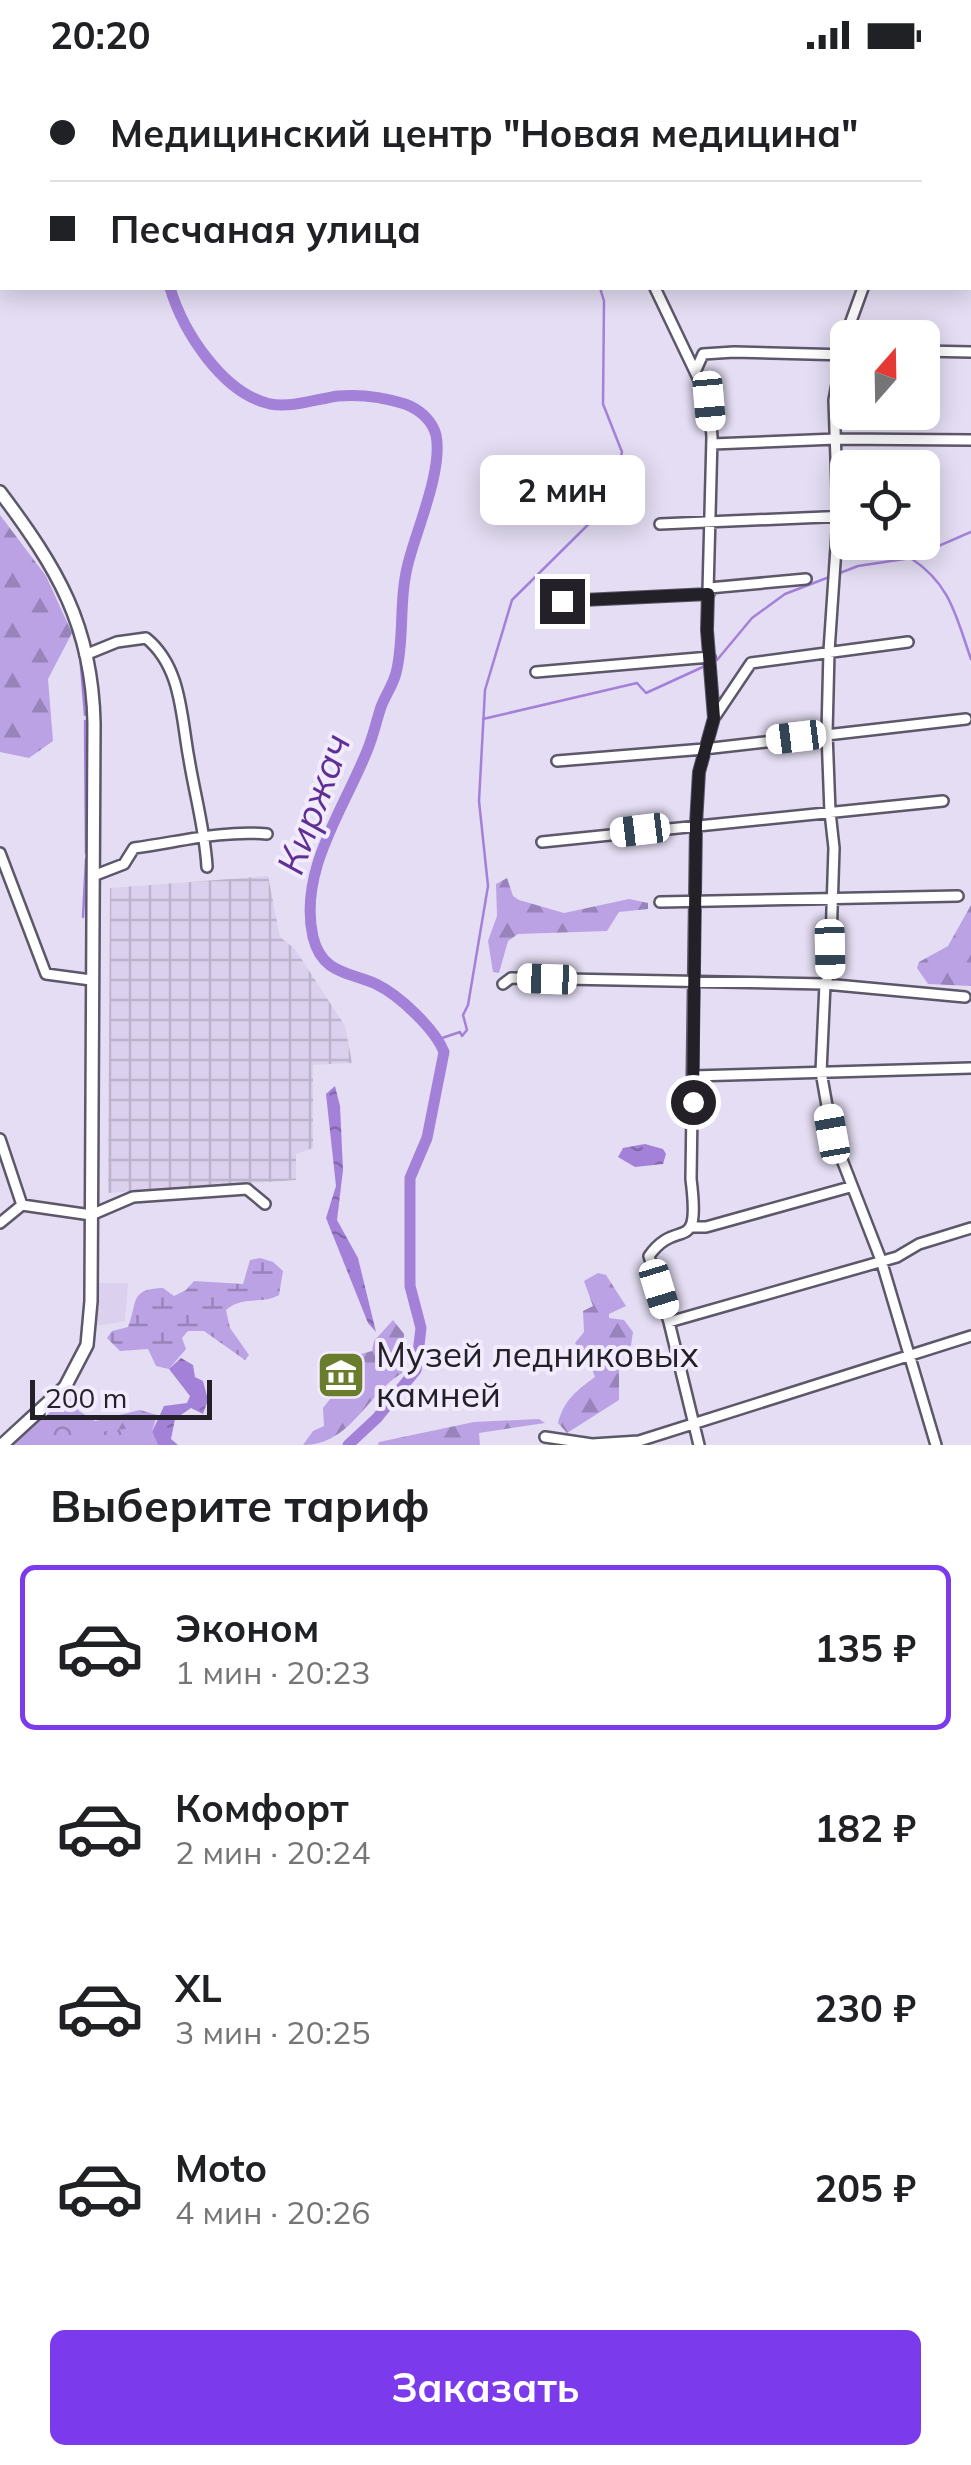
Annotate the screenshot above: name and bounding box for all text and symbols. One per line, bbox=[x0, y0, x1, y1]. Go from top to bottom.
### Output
text: 20:20 bbox=[50, 11, 151, 59]
text: Медицинский центр "Новая медицина" bbox=[110, 109, 858, 157]
text: Песчаная улица bbox=[110, 205, 421, 253]
north arrow bbox=[830, 320, 940, 430]
map controls bbox=[830, 320, 940, 560]
car bbox=[691, 370, 727, 432]
button: locate bbox=[830, 450, 940, 560]
callout: 2 мин bbox=[480, 456, 644, 526]
text: 2 мин bbox=[518, 470, 607, 510]
route end bbox=[540, 579, 585, 624]
car bbox=[764, 718, 828, 756]
water label: Киржач bbox=[266, 727, 361, 880]
car bbox=[608, 811, 672, 849]
car bbox=[814, 919, 846, 979]
car bbox=[516, 963, 578, 995]
route start bbox=[671, 1080, 716, 1125]
car bbox=[812, 1102, 852, 1166]
car bbox=[636, 1256, 682, 1322]
place label: Музей ледниковых камней bbox=[376, 1332, 699, 1416]
museum icon: Музей ледниковых камней bbox=[315, 1349, 367, 1401]
scale bar bbox=[30, 1375, 212, 1420]
text: 200 m bbox=[45, 1380, 127, 1415]
text: Выберите тариф bbox=[50, 1477, 430, 1533]
icon: car bbox=[55, 1603, 145, 1693]
text: Эконом bbox=[175, 1604, 319, 1652]
text: 135 ₽ bbox=[814, 1624, 916, 1672]
text: 1 мин · 20:23 bbox=[175, 1652, 370, 1692]
icon: car bbox=[55, 1783, 145, 1873]
text: Комфорт bbox=[175, 1784, 349, 1832]
text: 182 ₽ bbox=[814, 1804, 916, 1852]
text: 2 мин · 20:24 bbox=[175, 1832, 370, 1872]
icon: car bbox=[55, 1963, 145, 2053]
text: XL bbox=[175, 1964, 222, 2012]
text: 230 ₽ bbox=[814, 1984, 916, 2032]
text: 3 мин · 20:25 bbox=[175, 2012, 370, 2052]
icon: car bbox=[55, 2143, 145, 2233]
text: Moto bbox=[175, 2144, 267, 2192]
text: 205 ₽ bbox=[814, 2164, 916, 2212]
text: 4 мин · 20:26 bbox=[175, 2192, 370, 2232]
button: Заказать bbox=[50, 2330, 921, 2445]

